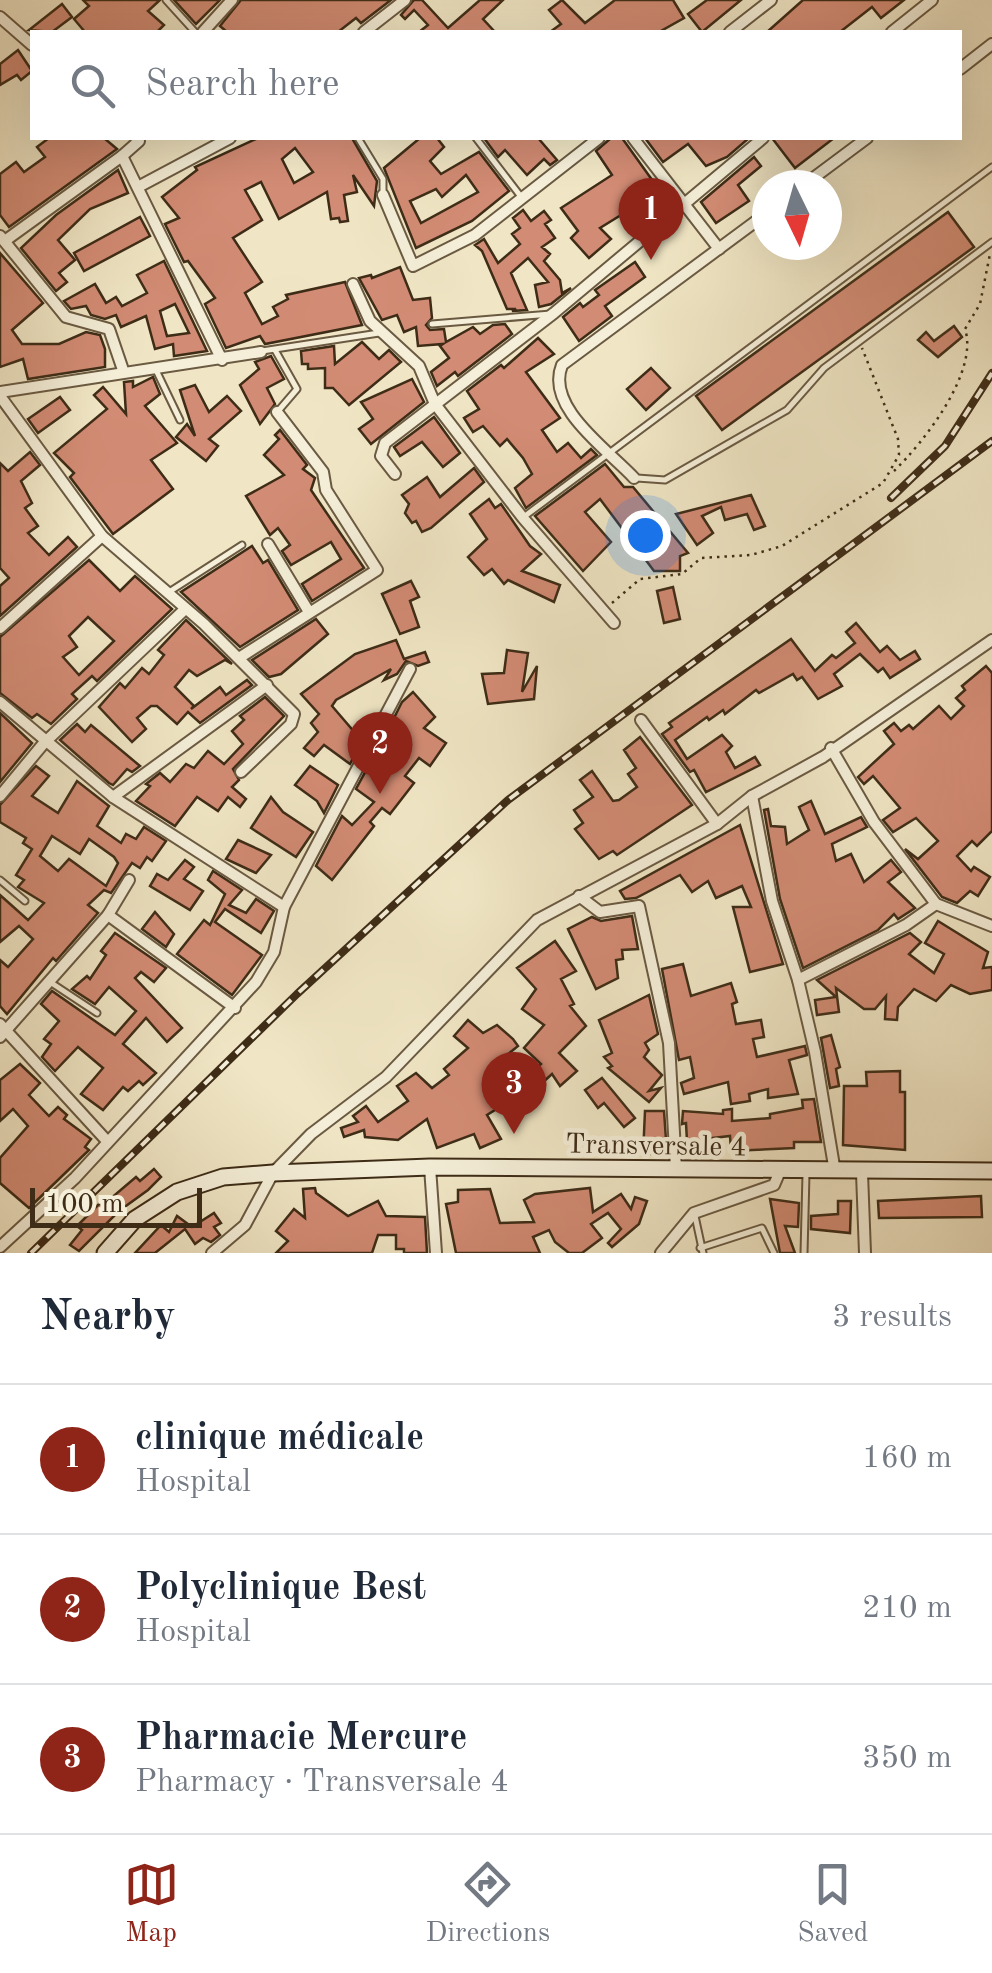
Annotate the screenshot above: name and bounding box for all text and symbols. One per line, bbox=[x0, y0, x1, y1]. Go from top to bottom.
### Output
search box bbox=[30, 30, 962, 140]
icon: search bbox=[65, 58, 120, 113]
text: Search here bbox=[145, 66, 340, 104]
north arrow bbox=[752, 170, 842, 260]
pin: 1 bbox=[618, 178, 684, 260]
your location bbox=[620, 510, 671, 561]
pin: 2 bbox=[348, 712, 412, 794]
pin: 3 bbox=[482, 1052, 546, 1134]
street label: Transversale 4 bbox=[565, 1131, 747, 1163]
scale bar bbox=[30, 1183, 202, 1228]
text: 100 m bbox=[45, 1191, 124, 1219]
text: Nearby bbox=[40, 1297, 176, 1339]
text: 3 results bbox=[832, 1302, 952, 1334]
text: clinique médicale bbox=[135, 1420, 424, 1458]
text: 1 bbox=[63, 1443, 82, 1475]
text: 160 m bbox=[862, 1443, 952, 1475]
text: Hospital bbox=[135, 1467, 251, 1499]
text: Polyclinique Best bbox=[135, 1570, 426, 1608]
text: 2 bbox=[63, 1593, 82, 1625]
text: 210 m bbox=[862, 1593, 952, 1625]
text: Hospital bbox=[135, 1617, 251, 1649]
text: Pharmacie Mercure bbox=[135, 1720, 467, 1758]
text: 3 bbox=[63, 1743, 82, 1775]
text: 350 m bbox=[862, 1743, 952, 1775]
text: Pharmacy · Transversale 4 bbox=[135, 1767, 509, 1799]
tab: Map bbox=[124, 1857, 179, 1952]
tab: Directions bbox=[426, 1857, 550, 1952]
tab: Saved bbox=[797, 1857, 868, 1952]

